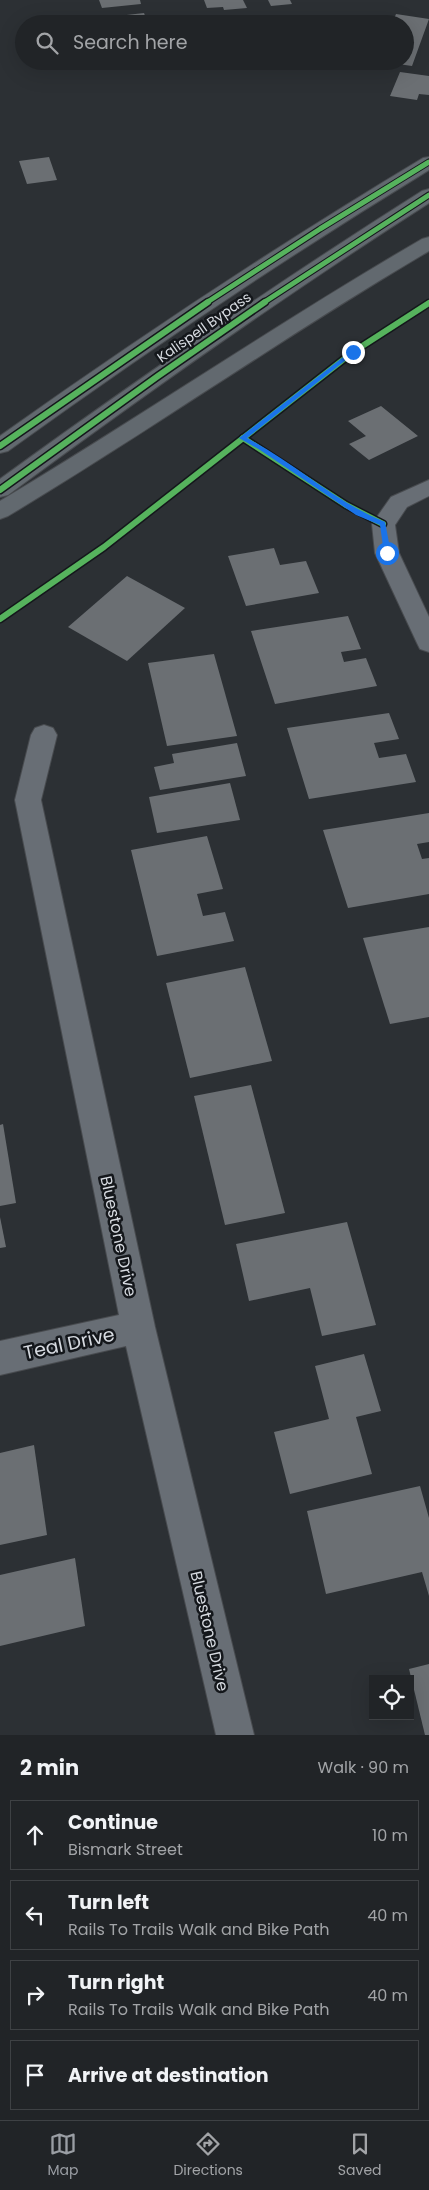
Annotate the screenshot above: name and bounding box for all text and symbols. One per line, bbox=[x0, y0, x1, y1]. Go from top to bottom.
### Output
search box bbox=[15, 15, 414, 70]
icon: search bbox=[33, 29, 61, 57]
text: Search here bbox=[73, 29, 187, 56]
street label: Kalispell Bypass bbox=[153, 287, 255, 367]
route end bbox=[342, 341, 365, 364]
route start bbox=[376, 542, 399, 565]
street label: Bluestone Drive bbox=[94, 1174, 143, 1299]
street label: Teal Drive bbox=[21, 1321, 117, 1366]
street label: Bluestone Drive bbox=[184, 1569, 235, 1694]
map controls bbox=[369, 1675, 414, 1720]
button: locate bbox=[369, 1675, 414, 1720]
text: 2 min bbox=[20, 1753, 79, 1782]
text: Walk · 90 m bbox=[318, 1756, 409, 1779]
text: Continue bbox=[68, 1809, 158, 1836]
icon: ahead bbox=[21, 1821, 49, 1849]
text: 10 m bbox=[372, 1824, 408, 1847]
text: Bismark Street bbox=[68, 1838, 183, 1861]
text: Turn left bbox=[68, 1889, 149, 1916]
icon: left bbox=[21, 1901, 49, 1929]
text: 40 m bbox=[367, 1904, 408, 1927]
text: Rails To Trails Walk and Bike Path bbox=[68, 1918, 330, 1941]
text: Turn right bbox=[68, 1969, 164, 1996]
icon: right bbox=[21, 1981, 49, 2009]
text: 40 m bbox=[367, 1984, 408, 2007]
text: Rails To Trails Walk and Bike Path bbox=[68, 1998, 330, 2021]
icon: arrive bbox=[21, 2061, 49, 2089]
text: Arrive at destination bbox=[68, 2062, 269, 2089]
tab: Map bbox=[47, 2130, 78, 2181]
tab: Directions bbox=[173, 2130, 243, 2181]
tab: Saved bbox=[338, 2130, 382, 2181]

